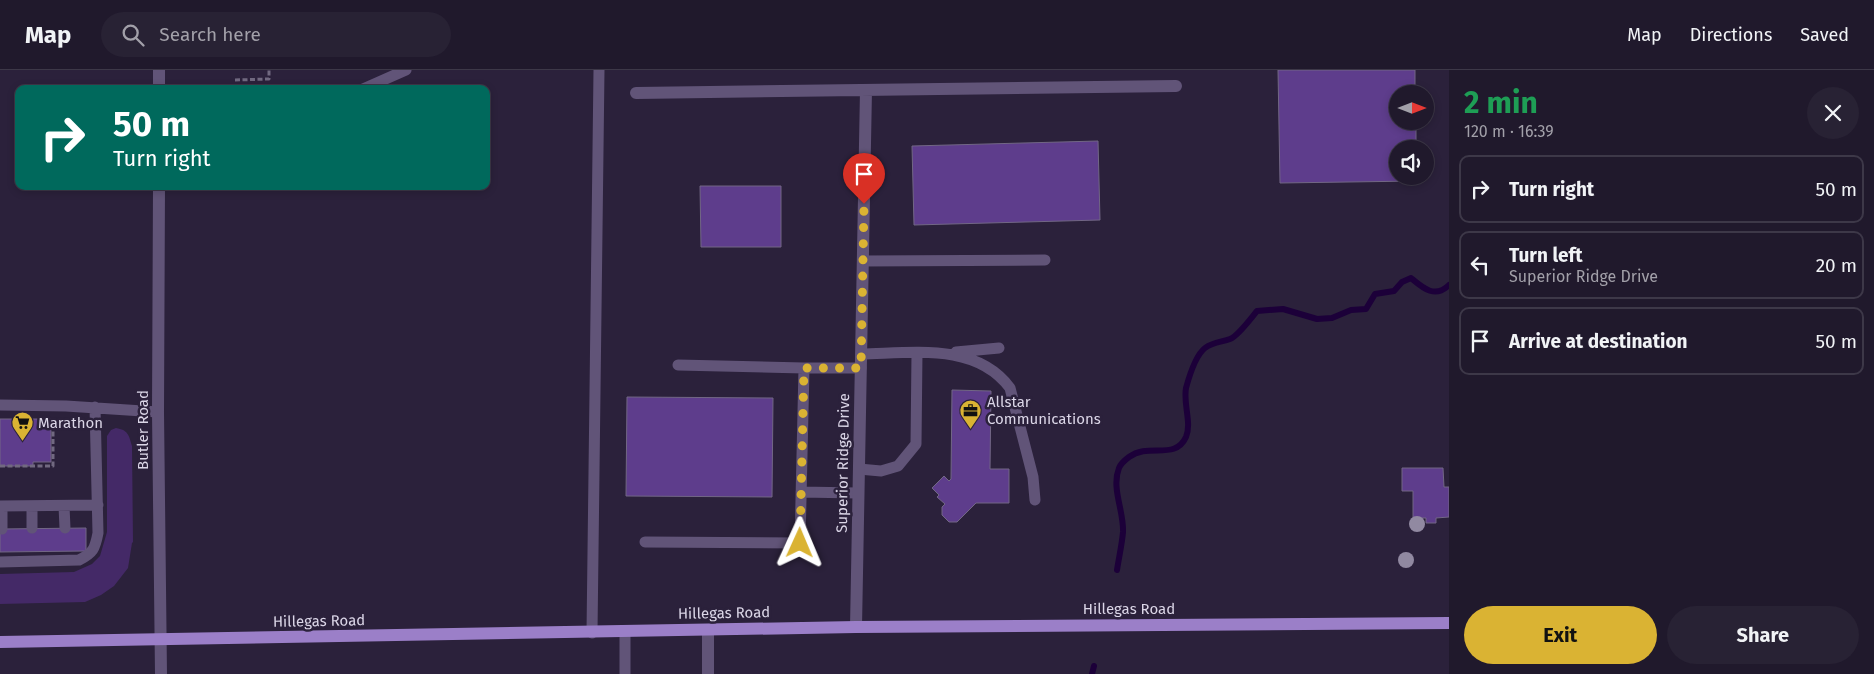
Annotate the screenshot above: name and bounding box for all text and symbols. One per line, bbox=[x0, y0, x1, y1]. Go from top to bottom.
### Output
search box bbox=[101, 12, 451, 57]
text: Map bbox=[25, 21, 71, 49]
icon: search bbox=[119, 21, 147, 49]
text: Search here bbox=[159, 23, 261, 46]
text: Map bbox=[1627, 24, 1662, 46]
text: Directions bbox=[1690, 24, 1772, 46]
text: Saved bbox=[1800, 24, 1849, 46]
north arrow bbox=[1389, 85, 1434, 130]
map controls bbox=[1389, 85, 1434, 185]
text: 2 min bbox=[1464, 85, 1538, 121]
button: close bbox=[1807, 87, 1859, 139]
text: 50 m bbox=[113, 103, 190, 145]
icon: right bbox=[30, 105, 95, 170]
text: 120 m · 16:39 bbox=[1464, 122, 1554, 141]
button: sound bbox=[1389, 140, 1434, 185]
text: Turn right bbox=[113, 145, 210, 172]
pin bbox=[843, 153, 885, 204]
icon: arrive bbox=[850, 160, 878, 188]
icon: right bbox=[1466, 175, 1494, 203]
text: Turn right bbox=[1509, 178, 1594, 201]
text: 50 m bbox=[1816, 178, 1857, 201]
text: Turn left bbox=[1509, 244, 1583, 267]
icon: left bbox=[1466, 251, 1494, 279]
text: 20 m bbox=[1816, 254, 1857, 277]
text: Superior Ridge Drive bbox=[1509, 267, 1658, 286]
icon: arrive bbox=[1466, 327, 1494, 355]
text: Arrive at destination bbox=[1509, 330, 1688, 353]
text: 50 m bbox=[1816, 330, 1857, 353]
street label: Butler Road bbox=[134, 390, 152, 470]
street label: Superior Ridge Drive bbox=[833, 393, 853, 533]
place label: Allstar Communications bbox=[987, 393, 1101, 428]
office icon: Allstar Communications bbox=[959, 399, 983, 430]
supermarket icon: Marathon bbox=[10, 411, 34, 442]
place label: Marathon bbox=[38, 414, 103, 432]
position arrow bbox=[773, 516, 825, 568]
street label: Hillegas Road bbox=[1083, 600, 1175, 618]
street label: Hillegas Road bbox=[678, 603, 770, 623]
button: Exit bbox=[1464, 606, 1657, 664]
button: Share bbox=[1667, 606, 1859, 664]
street label: Hillegas Road bbox=[273, 611, 365, 631]

